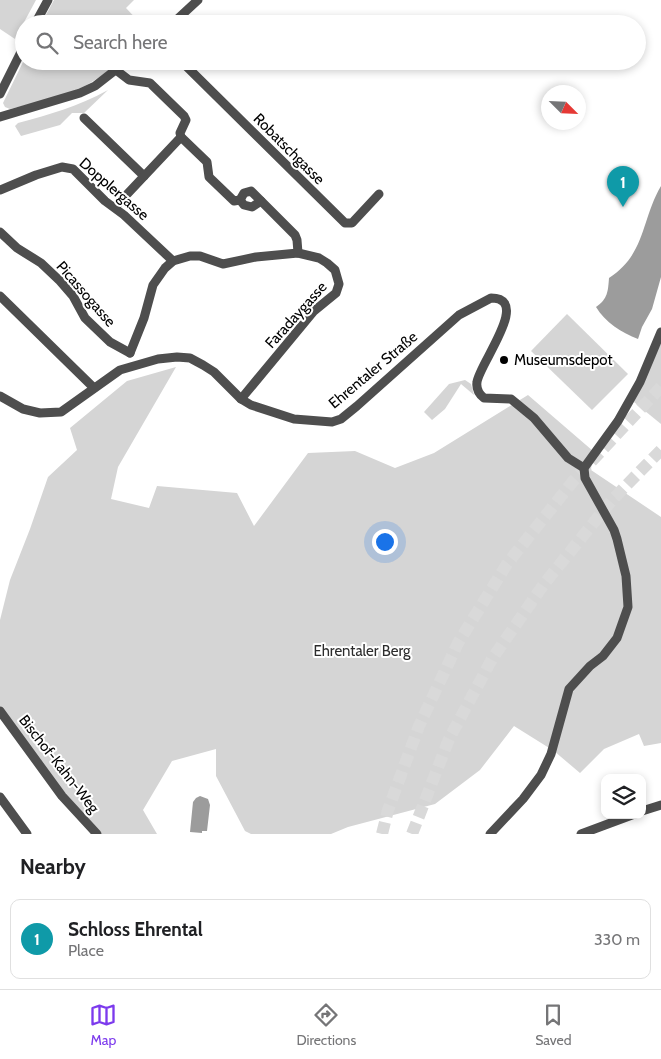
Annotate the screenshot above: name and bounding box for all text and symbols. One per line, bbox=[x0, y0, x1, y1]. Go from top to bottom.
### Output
search box bbox=[15, 15, 646, 70]
icon: search bbox=[33, 29, 61, 57]
text: Search here bbox=[73, 31, 167, 54]
north arrow bbox=[541, 85, 586, 130]
street label: Robatschgasse bbox=[250, 110, 329, 189]
street label: Dopplergasse bbox=[76, 154, 153, 224]
pin: 1 bbox=[607, 166, 639, 207]
street label: Picassogasse bbox=[53, 257, 120, 331]
street label: Faradaygasse bbox=[261, 278, 331, 352]
street label: Ehrentaler Straße bbox=[325, 328, 421, 412]
place label: Museumsdepot bbox=[514, 351, 613, 369]
marker: Museumsdepot bbox=[498, 354, 510, 366]
your location bbox=[372, 529, 398, 555]
park label: Ehrentaler Berg bbox=[313, 642, 411, 660]
street label: Bischof-Kahn-Weg bbox=[15, 711, 103, 817]
map controls bbox=[601, 774, 646, 819]
button: layers bbox=[601, 774, 646, 819]
text: Nearby bbox=[20, 854, 86, 879]
text: Schloss Ehrental bbox=[68, 918, 203, 941]
text: 1 bbox=[34, 930, 40, 949]
text: 330 m bbox=[594, 930, 640, 949]
text: Place bbox=[68, 941, 104, 960]
tab: Map bbox=[89, 1001, 117, 1049]
tab: Directions bbox=[296, 1001, 356, 1049]
tab: Saved bbox=[535, 1001, 572, 1049]

